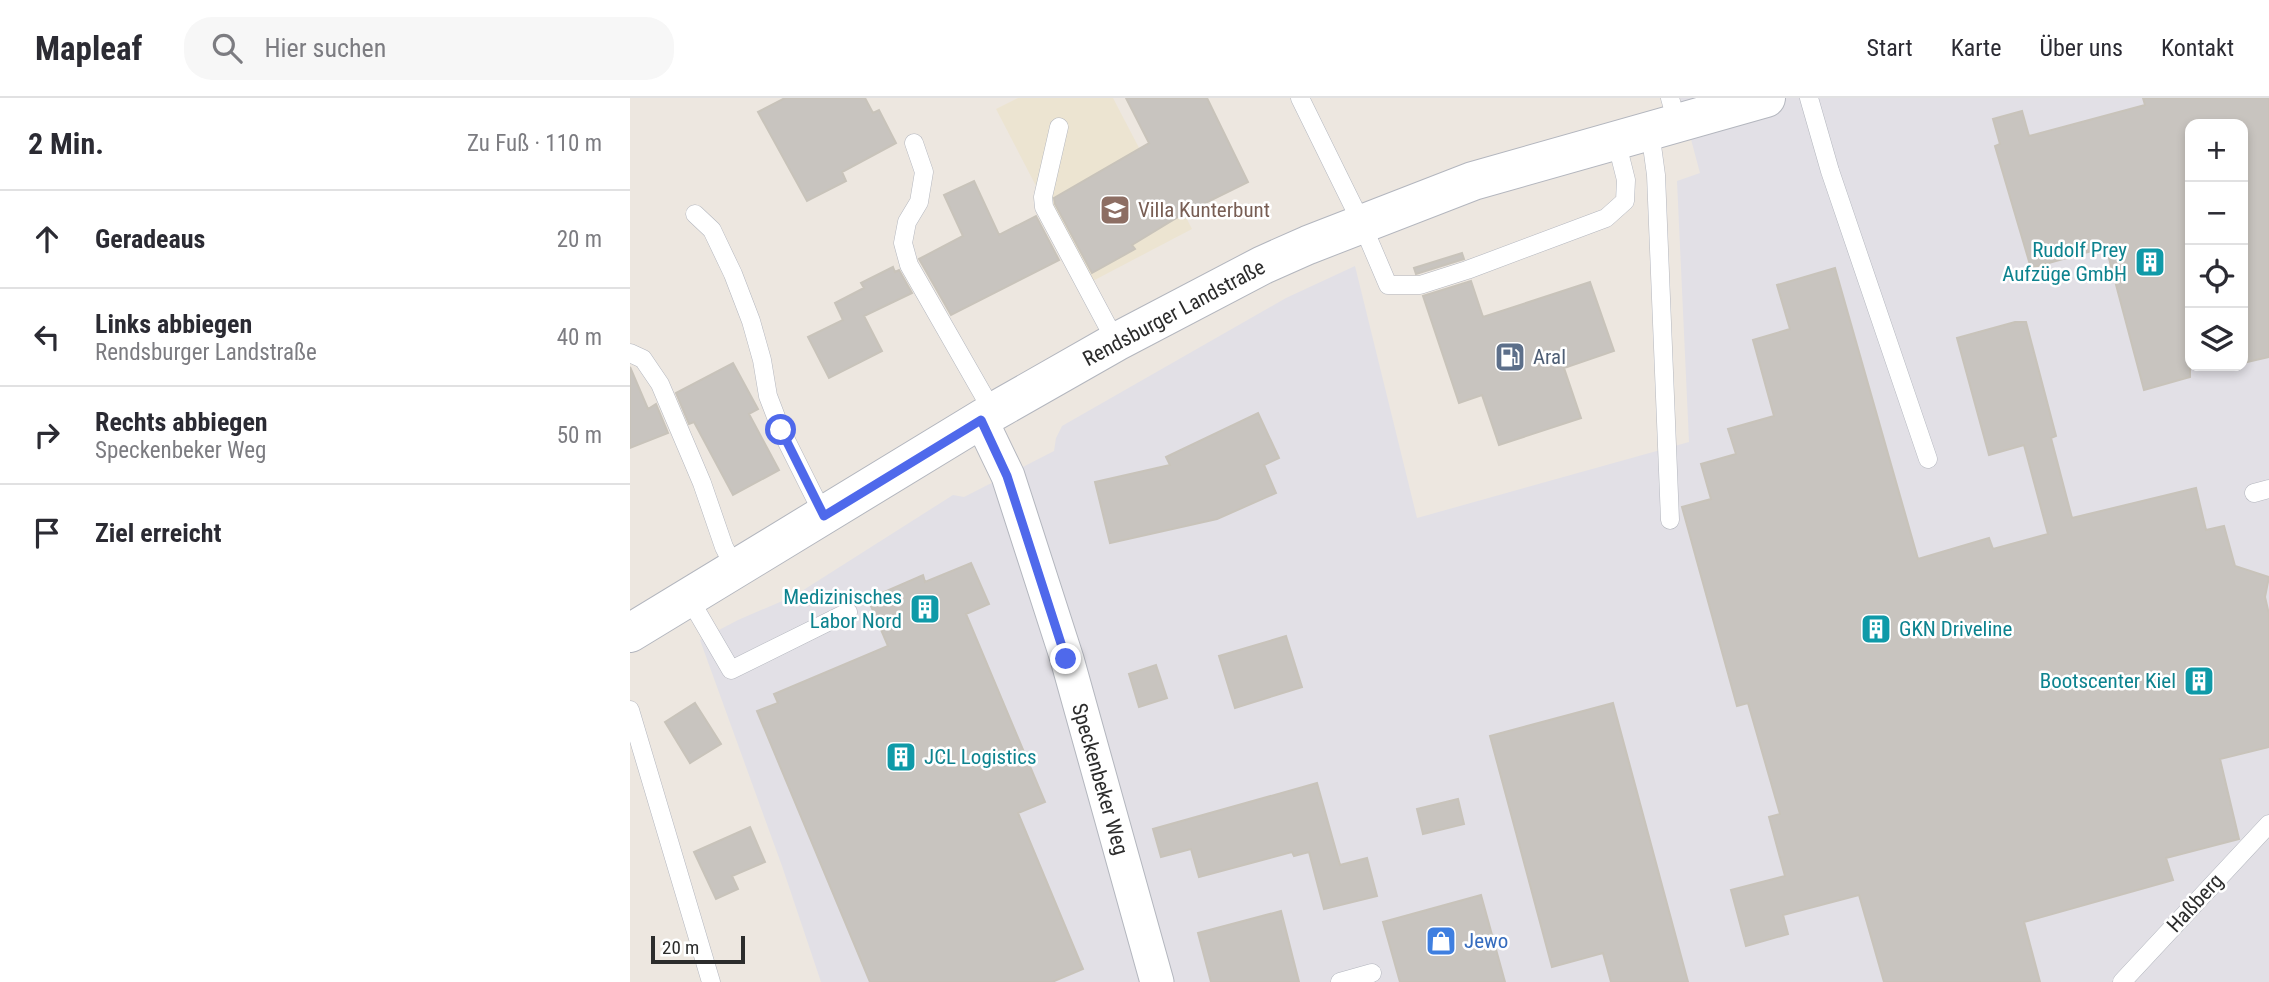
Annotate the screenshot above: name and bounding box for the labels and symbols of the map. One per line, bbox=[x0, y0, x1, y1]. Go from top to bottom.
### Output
school or university icon: Villa Kunterbunt bbox=[1098, 193, 1132, 227]
place label: Villa Kunterbunt bbox=[1138, 198, 1270, 222]
place label: Rudolf Prey Aufzüge GmbH bbox=[2002, 238, 2127, 286]
building icon: Rudolf Prey Aufzüge GmbH bbox=[2133, 245, 2167, 279]
street label: Rendsburger Landstraße bbox=[1079, 255, 1269, 371]
fuel station icon: Aral bbox=[1493, 340, 1527, 374]
place label: Aral bbox=[1533, 345, 1566, 369]
route start bbox=[765, 414, 796, 445]
place label: Medizinisches Labor Nord bbox=[783, 585, 902, 633]
building icon: Medizinisches Labor Nord bbox=[908, 592, 942, 626]
building icon: GKN Driveline bbox=[1859, 612, 1893, 646]
place label: GKN Driveline bbox=[1899, 617, 2012, 641]
route end bbox=[1050, 643, 1081, 674]
building icon: Bootscenter Kiel bbox=[2182, 664, 2216, 698]
place label: Bootscenter Kiel bbox=[2040, 669, 2176, 693]
street label: Speckenbeker Weg bbox=[1067, 700, 1133, 858]
building icon: JCL Logistics bbox=[884, 740, 918, 774]
place label: JCL Logistics bbox=[924, 745, 1036, 769]
street label: Haßberg bbox=[2162, 869, 2228, 937]
shop icon: Jewo bbox=[1424, 924, 1458, 958]
place label: Jewo bbox=[1464, 929, 1508, 953]
scale bar bbox=[651, 933, 746, 965]

